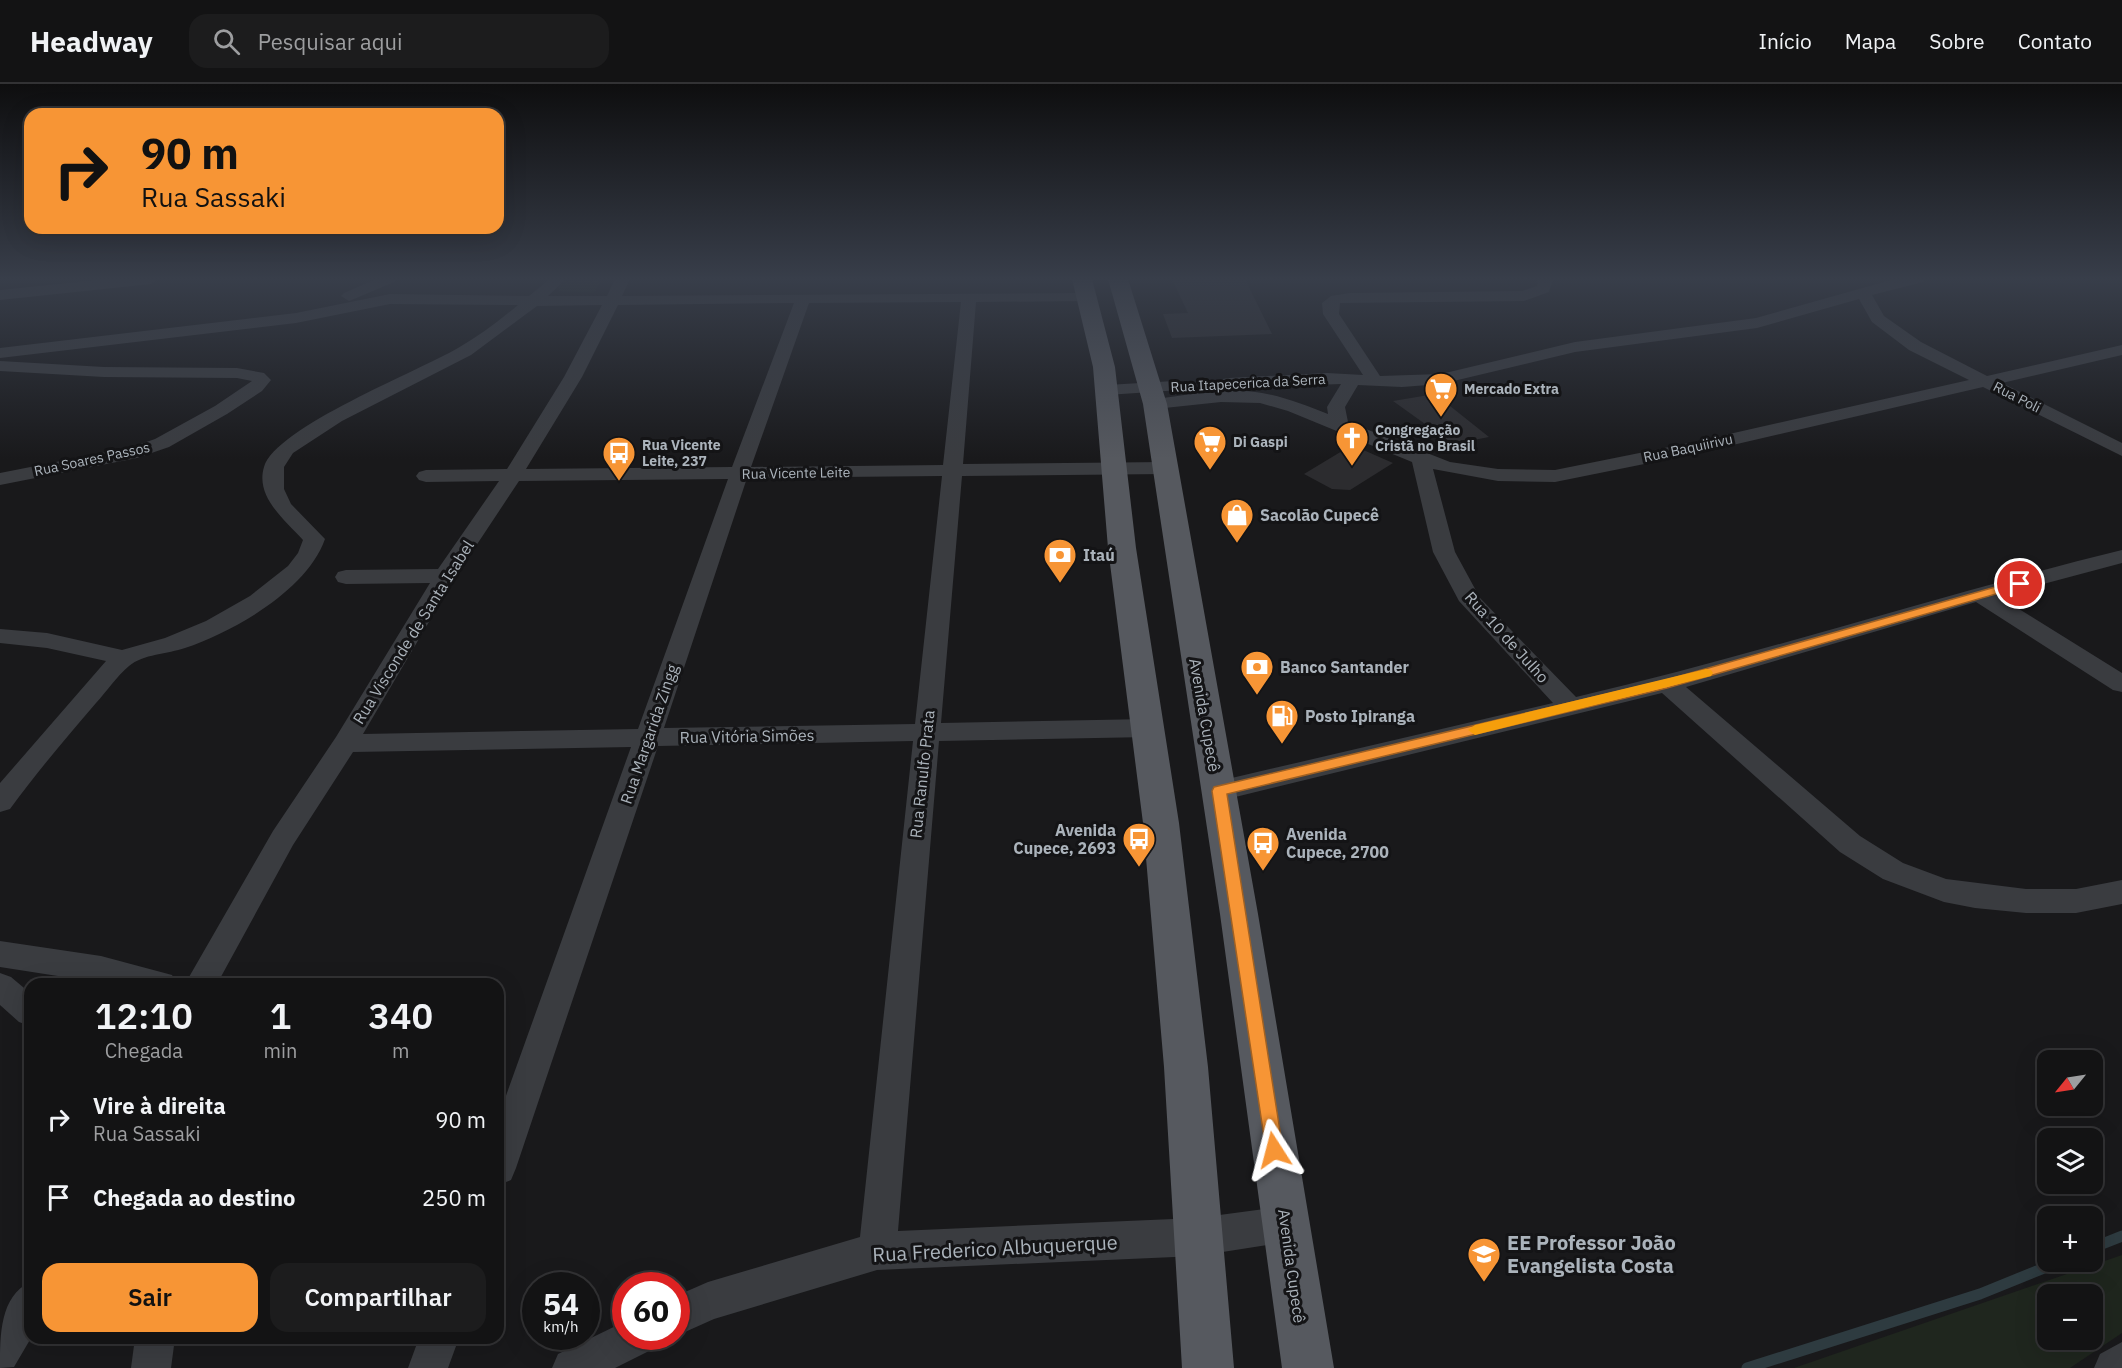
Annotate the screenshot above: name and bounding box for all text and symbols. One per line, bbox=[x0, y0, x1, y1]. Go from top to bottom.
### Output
search box bbox=[189, 14, 609, 68]
text: Headway bbox=[30, 23, 153, 60]
icon: search bbox=[210, 25, 243, 58]
text: Pesquisar aqui bbox=[258, 27, 402, 56]
text: Início bbox=[1759, 27, 1812, 55]
text: Mapa bbox=[1845, 27, 1896, 55]
text: Sobre bbox=[1929, 27, 1985, 55]
text: Contato bbox=[2018, 27, 2092, 55]
text: 90 m bbox=[141, 126, 239, 181]
icon: right bbox=[42, 132, 120, 210]
text: Rua Sassaki bbox=[141, 179, 286, 214]
street label: Rua Itapecerica da Serra bbox=[1170, 370, 1326, 396]
supermarket icon: Mercado Extra bbox=[1423, 371, 1459, 418]
street label: Rua Poli bbox=[1990, 377, 2044, 417]
place label: Mercado Extra bbox=[1464, 380, 1559, 398]
church icon: Congregação Cristã no Brasil bbox=[1334, 420, 1370, 467]
place label: Congregação Cristã no Brasil bbox=[1375, 421, 1475, 455]
supermarket icon: Di Gaspi bbox=[1192, 424, 1228, 471]
street label: Rua Baquiirivu bbox=[1642, 430, 1734, 466]
place label: Di Gaspi bbox=[1233, 433, 1288, 451]
bus stop icon: Rua Vicente Leite, 237 bbox=[601, 435, 637, 482]
place label: Rua Vicente Leite, 237 bbox=[642, 436, 721, 470]
street label: Rua Soares Passos bbox=[32, 438, 152, 480]
street label: Rua Vicente Leite bbox=[741, 463, 851, 483]
shop icon: Sacolão Cupecê bbox=[1219, 497, 1255, 544]
place label: Sacolão Cupecê bbox=[1260, 505, 1379, 525]
street label: Rua Visconde de Santa Isabel bbox=[348, 536, 478, 728]
bank icon: Itaú bbox=[1042, 537, 1078, 584]
place label: Itaú bbox=[1083, 545, 1115, 565]
pin bbox=[1994, 558, 2045, 609]
icon: arrive bbox=[2003, 567, 2036, 600]
street label: Rua 10 de Julho bbox=[1461, 587, 1553, 687]
bank icon: Banco Santander bbox=[1239, 649, 1275, 696]
street label: Avenida Cupecê bbox=[1185, 657, 1225, 774]
place label: Banco Santander bbox=[1280, 657, 1409, 677]
street label: Rua Margarida Zingg bbox=[616, 661, 682, 806]
fuel station icon: Posto Ipiranga bbox=[1264, 698, 1300, 745]
place label: Posto Ipiranga bbox=[1305, 706, 1415, 726]
street label: Rua Ranulfo Prata bbox=[905, 709, 939, 839]
street label: Rua Vitória Simões bbox=[679, 725, 815, 747]
place label: Avenida Cupece, 2693 bbox=[1013, 820, 1116, 858]
bus stop icon: Avenida Cupece, 2693 bbox=[1121, 821, 1157, 868]
place label: Avenida Cupece, 2700 bbox=[1286, 824, 1389, 862]
bus stop icon: Avenida Cupece, 2700 bbox=[1245, 825, 1281, 872]
text: 12:10 bbox=[95, 992, 193, 1039]
text: 1 bbox=[270, 992, 291, 1039]
text: 340 bbox=[368, 992, 433, 1039]
text: Chegada bbox=[105, 1037, 183, 1064]
text: min bbox=[264, 1037, 297, 1064]
text: m bbox=[392, 1037, 409, 1064]
north arrow bbox=[2037, 1050, 2103, 1116]
map controls bbox=[2037, 1050, 2103, 1350]
text: Vire à direita bbox=[93, 1091, 226, 1120]
icon: right bbox=[42, 1103, 75, 1136]
text: 90 m bbox=[435, 1105, 486, 1134]
position arrow bbox=[1242, 1118, 1306, 1182]
text: Rua Sassaki bbox=[93, 1120, 200, 1147]
button: layers bbox=[2037, 1128, 2103, 1194]
icon: arrive bbox=[42, 1181, 75, 1214]
text: Chegada ao destino bbox=[93, 1183, 296, 1212]
text: 250 m bbox=[422, 1183, 486, 1212]
button: + bbox=[2037, 1206, 2103, 1272]
street label: Avenida Cupecê bbox=[1274, 1208, 1310, 1325]
street label: Rua Frederico Albuquerque bbox=[872, 1228, 1118, 1268]
place label: EE Professor João Evangelista Costa bbox=[1507, 1229, 1676, 1279]
school or university icon: EE Professor João Evangelista Costa bbox=[1466, 1236, 1502, 1283]
button: Sair bbox=[42, 1263, 258, 1332]
button: Compartilhar bbox=[270, 1263, 486, 1332]
speed limit sign: 60 bbox=[612, 1272, 690, 1350]
text: 54 bbox=[543, 1284, 579, 1323]
button: − bbox=[2037, 1284, 2103, 1350]
text: km/h bbox=[543, 1317, 579, 1336]

